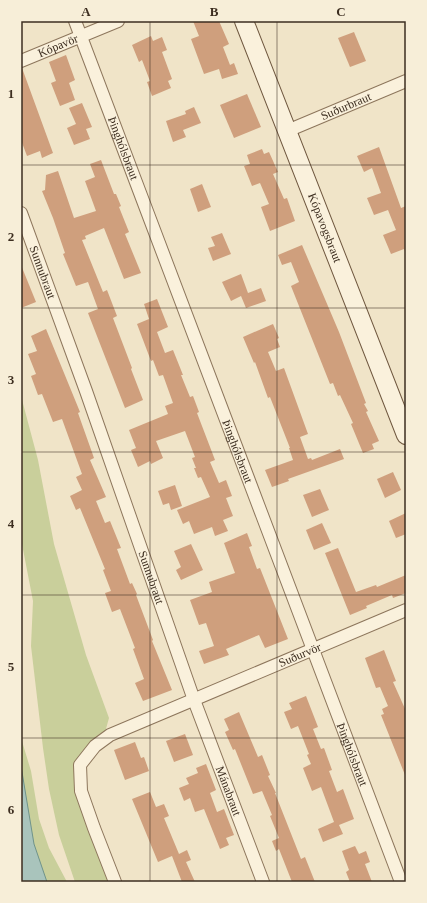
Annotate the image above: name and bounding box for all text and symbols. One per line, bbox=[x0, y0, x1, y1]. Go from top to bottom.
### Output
text: A bbox=[81, 4, 91, 19]
text: B bbox=[210, 4, 219, 19]
text: C bbox=[336, 4, 346, 19]
street label: Kópavör bbox=[36, 31, 80, 60]
text: 1 bbox=[8, 86, 14, 101]
street label: Suðurbraut bbox=[319, 89, 374, 123]
street label: Þinghólsbraut bbox=[105, 115, 142, 182]
street label: Kópavogsbraut bbox=[305, 191, 345, 265]
text: 2 bbox=[8, 229, 14, 244]
street label: Sunnubraut bbox=[27, 244, 59, 301]
text: 3 bbox=[8, 372, 15, 387]
street label: Þinghólsbraut bbox=[219, 418, 256, 486]
text: 4 bbox=[8, 516, 15, 531]
street label: Sunnubraut bbox=[135, 549, 167, 607]
street label: Suðurvör bbox=[276, 640, 323, 670]
text: 5 bbox=[8, 659, 15, 674]
street label: Þinghólsbraut bbox=[334, 721, 371, 789]
street label: Mánabraut bbox=[213, 764, 244, 818]
text: 6 bbox=[8, 802, 15, 817]

